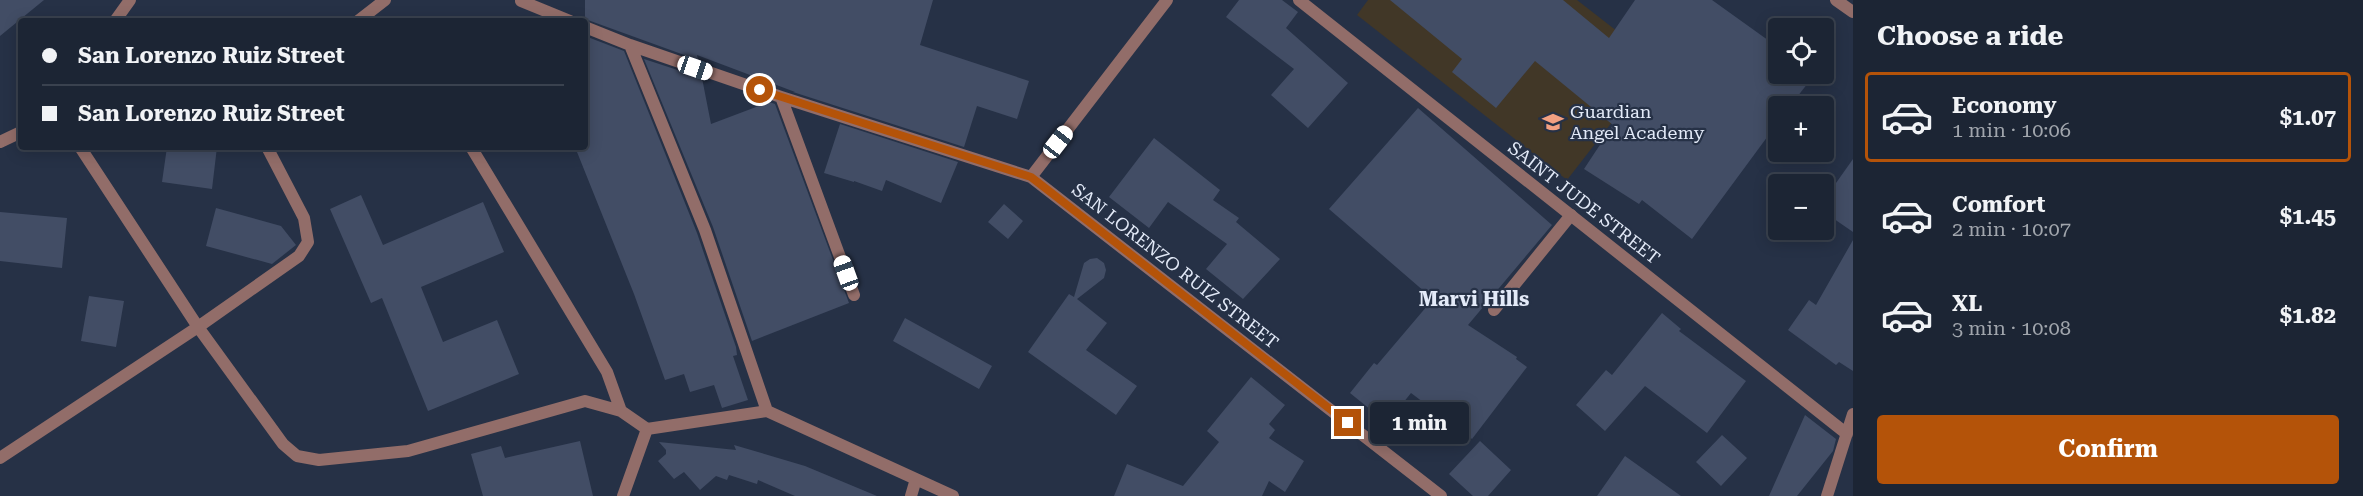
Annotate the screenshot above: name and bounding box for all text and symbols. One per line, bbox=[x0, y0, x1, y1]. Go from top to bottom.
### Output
map controls bbox=[1768, 18, 1834, 240]
button: locate bbox=[1768, 18, 1834, 84]
text: Choose a ride bbox=[1877, 20, 2063, 52]
text: San Lorenzo Ruiz Street bbox=[78, 43, 345, 68]
car bbox=[675, 54, 715, 82]
route start bbox=[746, 76, 773, 103]
icon: car bbox=[1880, 90, 1934, 144]
text: Economy bbox=[1952, 93, 2056, 118]
button: + bbox=[1768, 96, 1834, 162]
text: San Lorenzo Ruiz Street bbox=[78, 101, 345, 126]
place label: Guardian Angel Academy bbox=[1570, 101, 1705, 143]
text: $1.07 bbox=[2280, 105, 2336, 130]
school or university icon: Guardian Angel Academy bbox=[1541, 110, 1565, 134]
text: 1 min · 10:06 bbox=[1952, 118, 2071, 142]
car bbox=[1040, 122, 1076, 162]
street label: SAINT JUDE STREET bbox=[1504, 137, 1664, 268]
button: − bbox=[1768, 174, 1834, 240]
street label: SAN LORENZO RUIZ STREET bbox=[1068, 179, 1283, 353]
icon: car bbox=[1880, 189, 1934, 243]
text: Comfort bbox=[1952, 192, 2045, 217]
text: $1.45 bbox=[2280, 204, 2336, 229]
text: 2 min · 10:07 bbox=[1952, 217, 2071, 241]
car bbox=[831, 253, 861, 293]
district label: Marvi Hills bbox=[1419, 287, 1529, 311]
icon: car bbox=[1880, 288, 1934, 342]
text: XL bbox=[1952, 291, 1982, 316]
text: $1.82 bbox=[2280, 303, 2336, 328]
text: 3 min · 10:08 bbox=[1952, 316, 2071, 340]
callout: 1 min bbox=[1369, 402, 1468, 444]
route end bbox=[1334, 409, 1361, 436]
text: 1 min bbox=[1392, 411, 1447, 435]
button: Confirm bbox=[1877, 415, 2339, 484]

